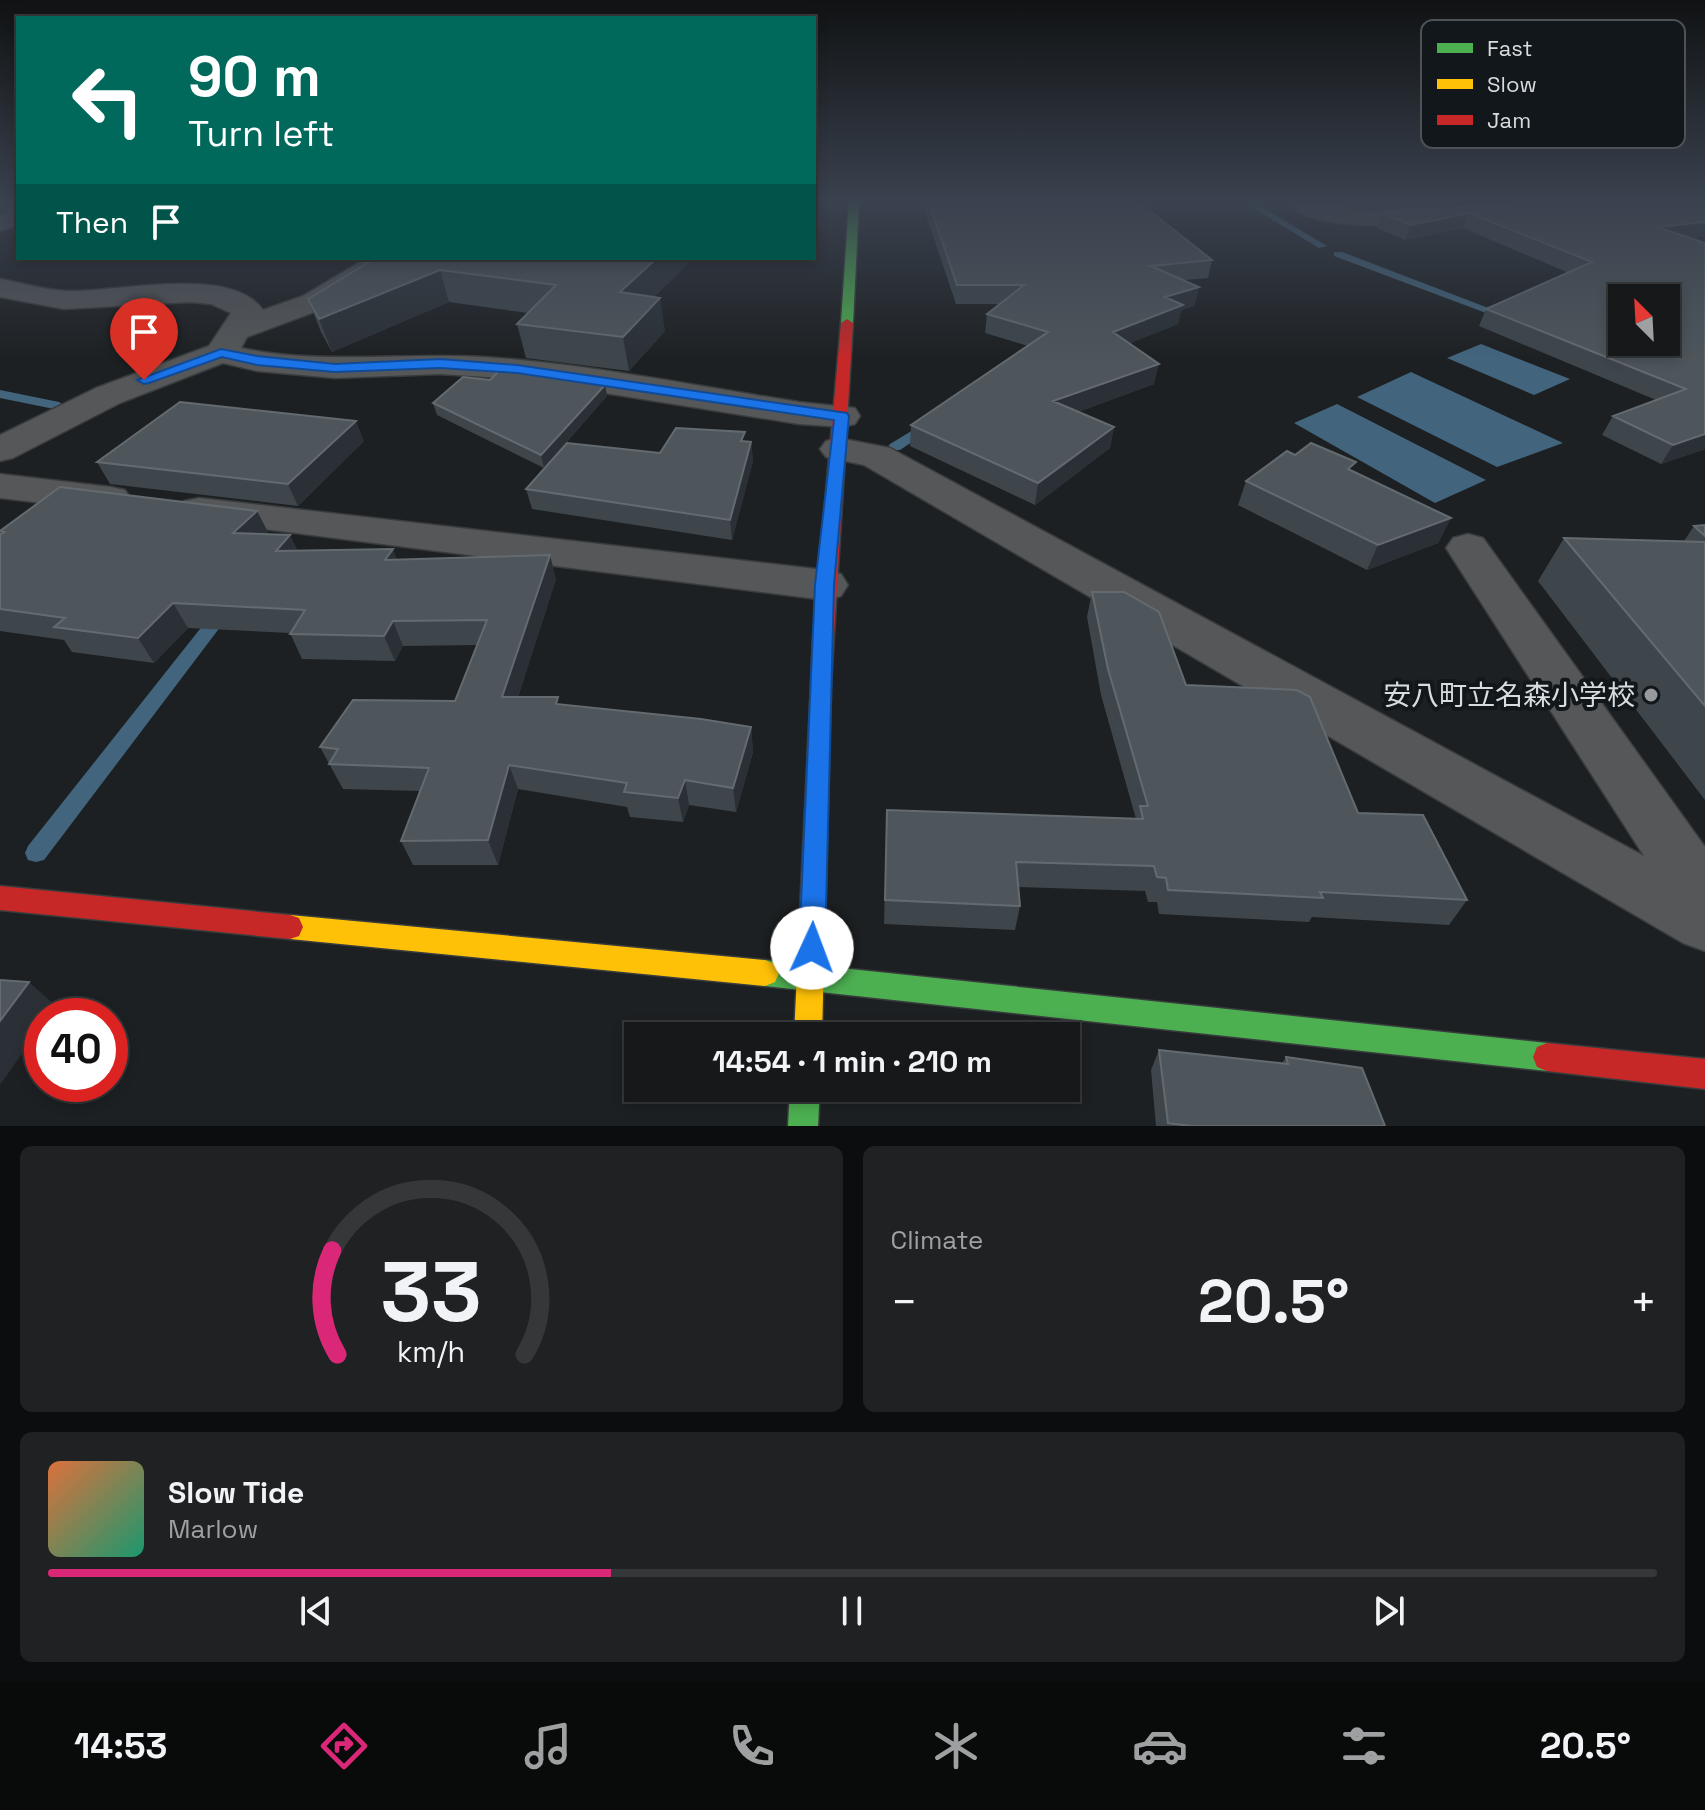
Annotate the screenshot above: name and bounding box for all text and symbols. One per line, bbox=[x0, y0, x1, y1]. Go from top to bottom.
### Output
legend bbox=[1421, 20, 1685, 148]
text: Fast bbox=[1487, 34, 1533, 62]
text: 90 m bbox=[188, 41, 321, 112]
icon: left bbox=[56, 48, 160, 152]
text: Slow bbox=[1487, 70, 1537, 98]
text: Jam bbox=[1487, 106, 1531, 134]
text: Turn left bbox=[188, 111, 335, 157]
icon: arrive bbox=[144, 200, 188, 244]
text: Then bbox=[56, 203, 128, 242]
north arrow bbox=[1608, 284, 1680, 356]
map controls bbox=[1608, 284, 1680, 356]
pin bbox=[110, 298, 178, 380]
icon: arrive bbox=[122, 310, 166, 354]
place label: 安八町立名森小学校 bbox=[1383, 677, 1635, 713]
marker: 安八町立名森小学校 bbox=[1642, 686, 1660, 704]
position arrow bbox=[770, 906, 854, 990]
speed limit sign: 40 bbox=[24, 998, 128, 1102]
text: 14:54 · 1 min · 210 m bbox=[712, 1042, 992, 1081]
text: Climate bbox=[891, 1223, 983, 1257]
text: 33 bbox=[381, 1239, 482, 1345]
text: 20.5° bbox=[1198, 1263, 1349, 1340]
text: − bbox=[891, 1274, 918, 1330]
text: + bbox=[1630, 1274, 1657, 1330]
text: km/h bbox=[397, 1334, 465, 1370]
text: Slow Tide bbox=[168, 1473, 304, 1512]
text: Marlow bbox=[168, 1512, 258, 1546]
icon: previous bbox=[294, 1589, 338, 1633]
icon: pause bbox=[830, 1589, 874, 1633]
icon: next bbox=[1367, 1589, 1411, 1633]
icon: directions bbox=[316, 1718, 372, 1774]
icon: music bbox=[520, 1718, 576, 1774]
icon: phone bbox=[724, 1718, 780, 1774]
icon: climate bbox=[928, 1718, 984, 1774]
icon: car bbox=[1132, 1718, 1188, 1774]
icon: filters bbox=[1336, 1718, 1392, 1774]
text: 14:53 bbox=[74, 1723, 167, 1769]
text: 20.5° bbox=[1540, 1723, 1631, 1769]

